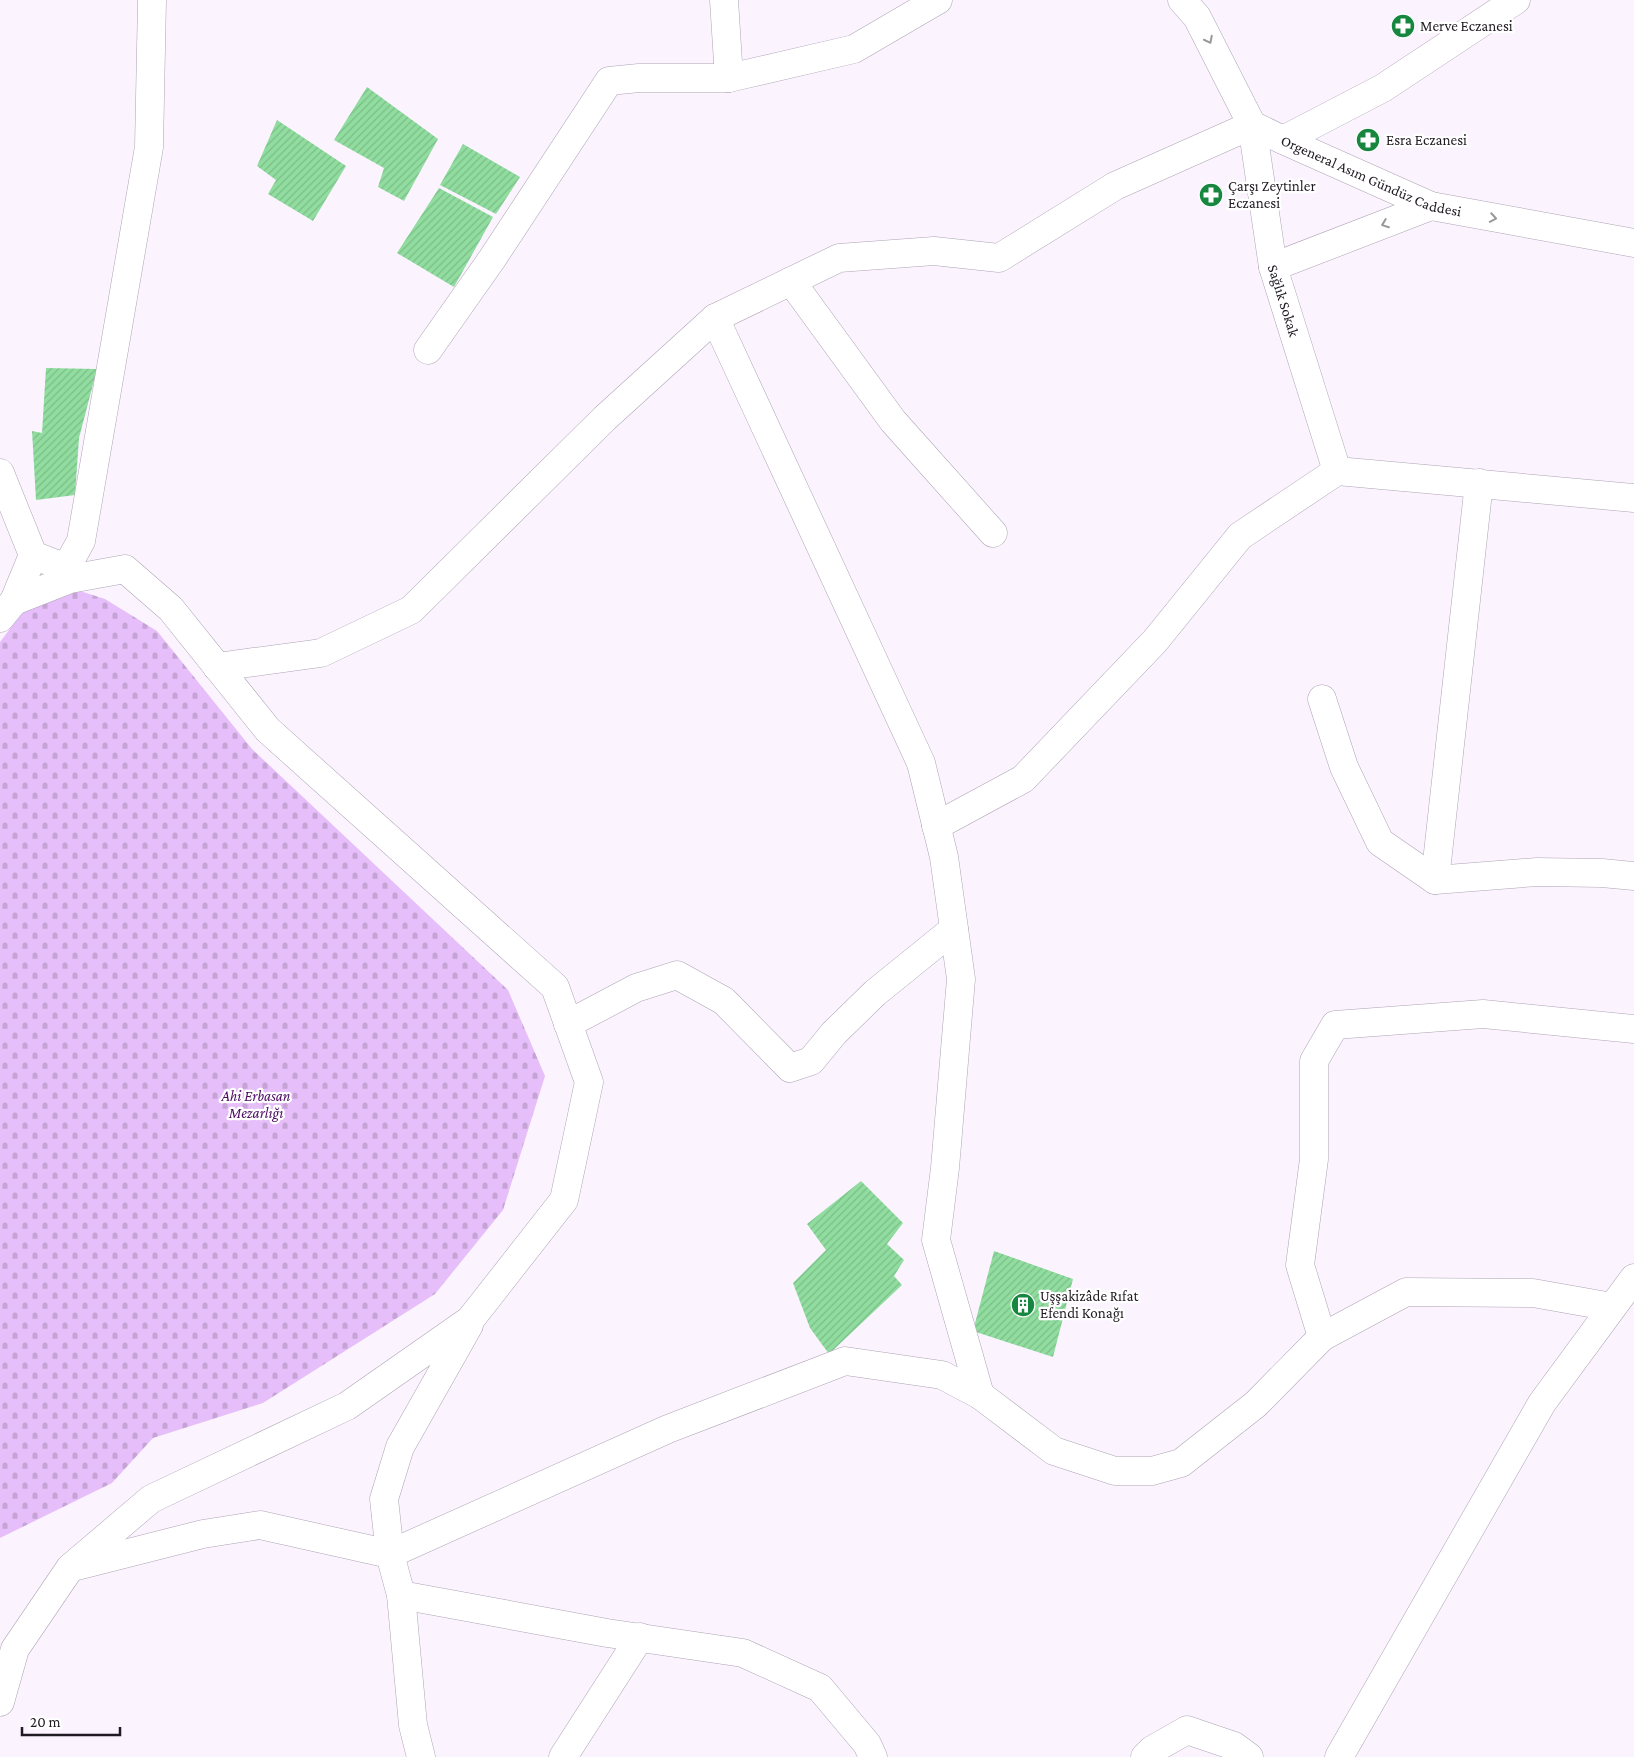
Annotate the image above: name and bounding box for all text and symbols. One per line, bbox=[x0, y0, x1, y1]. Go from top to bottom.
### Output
pharmacy icon: Merve Eczanesi bbox=[1390, 13, 1416, 39]
place label: Merve Eczanesi bbox=[1420, 18, 1513, 34]
one-way arrow bbox=[1203, 35, 1213, 44]
pharmacy icon: Esra Eczanesi bbox=[1355, 127, 1381, 153]
street label: Orgeneral Asım Gündüz Caddesi bbox=[1278, 132, 1463, 219]
place label: Esra Eczanesi bbox=[1386, 132, 1467, 148]
place label: Çarşı Zeytinler Eczanesi bbox=[1228, 178, 1316, 211]
pharmacy icon: Çarşı Zeytinler Eczanesi bbox=[1198, 182, 1224, 208]
one-way arrow bbox=[1489, 212, 1498, 222]
one-way arrow bbox=[1381, 218, 1390, 228]
street label: Sağlık Sokak bbox=[1265, 263, 1303, 340]
park label: Ahi Erbasan Mezarlığı bbox=[221, 1088, 291, 1122]
place label: Uşşakizâde Rıfat Efendi Konağı bbox=[1040, 1288, 1139, 1322]
building icon: Uşşakizâde Rıfat Efendi Konağı bbox=[1010, 1292, 1036, 1318]
scale bar bbox=[22, 1704, 120, 1736]
text: 20 m bbox=[30, 1714, 61, 1730]

